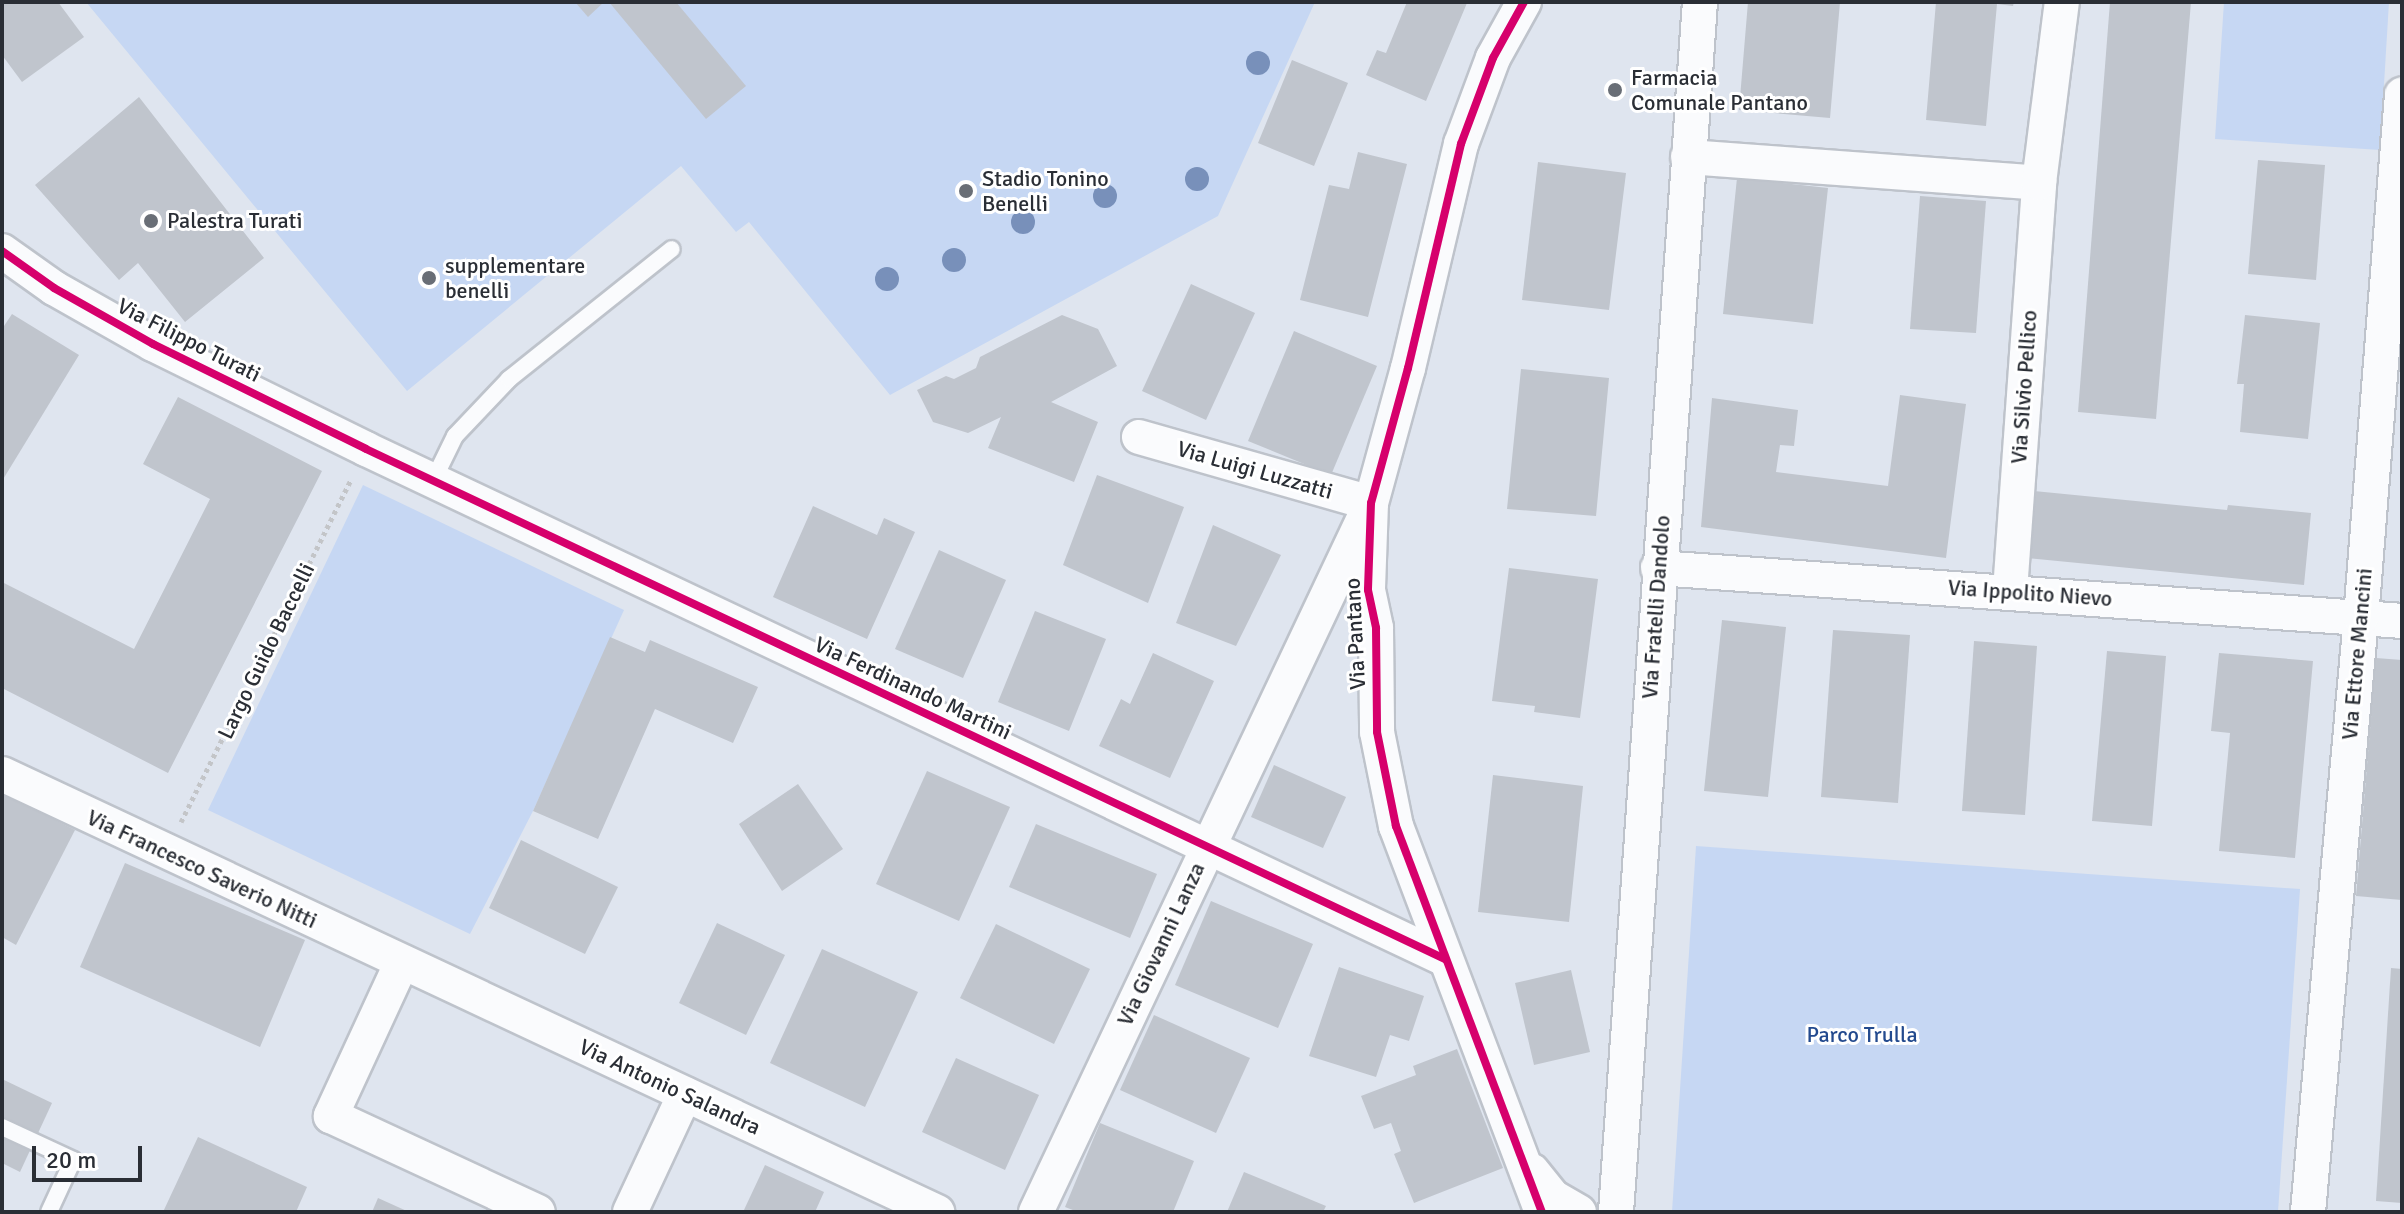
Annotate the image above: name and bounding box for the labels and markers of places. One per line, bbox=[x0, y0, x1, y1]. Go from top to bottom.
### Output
place label: Farmacia Comunale Pantano bbox=[1631, 64, 1808, 116]
marker: Farmacia Comunale Pantano bbox=[1606, 81, 1624, 99]
place label: Stadio Tonino Benelli bbox=[982, 165, 1109, 216]
marker: Stadio Tonino Benelli bbox=[957, 182, 975, 200]
place label: Palestra Turati bbox=[167, 208, 302, 234]
marker: Palestra Turati bbox=[142, 212, 160, 230]
place label: supplementare benelli bbox=[445, 252, 585, 304]
marker: supplementare benelli bbox=[420, 269, 438, 287]

